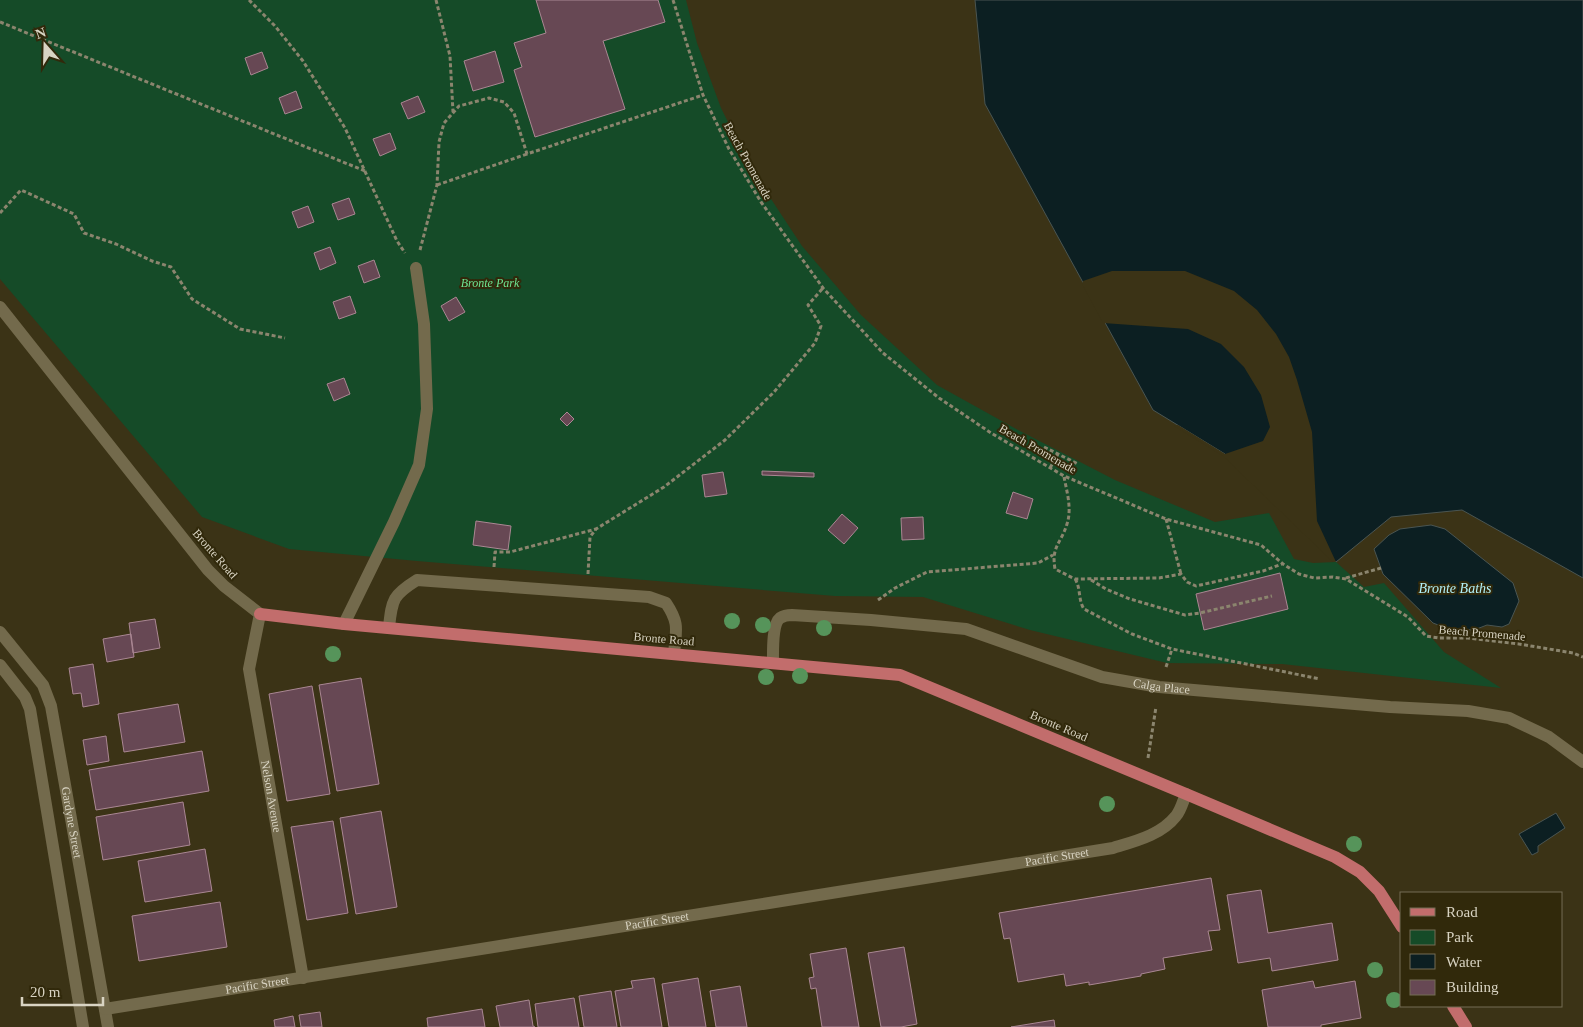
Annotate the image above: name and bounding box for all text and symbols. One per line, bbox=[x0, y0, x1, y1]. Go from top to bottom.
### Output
north arrow bbox=[20, 20, 70, 70]
text: N bbox=[33, 24, 48, 42]
street label: Beach Promenade bbox=[721, 120, 775, 202]
park label: Bronte Park bbox=[461, 276, 520, 290]
street label: Beach Promenade bbox=[997, 421, 1079, 477]
street label: Bronte Road bbox=[190, 526, 240, 582]
water label: Bronte Baths bbox=[1419, 581, 1492, 596]
street label: Beach Promenade bbox=[1438, 622, 1526, 644]
street label: Bronte Road bbox=[633, 629, 695, 649]
street label: Calga Place bbox=[1132, 676, 1190, 697]
street label: Bronte Road bbox=[1028, 708, 1090, 744]
street label: Nelson Avenue bbox=[258, 759, 284, 833]
street label: Gardyne Street bbox=[58, 786, 85, 860]
street label: Pacific Street bbox=[1024, 845, 1090, 869]
legend bbox=[1400, 892, 1563, 1007]
text: Road bbox=[1446, 904, 1478, 920]
street label: Pacific Street bbox=[624, 909, 691, 933]
text: Park bbox=[1446, 929, 1474, 945]
text: Water bbox=[1446, 954, 1481, 970]
street label: Pacific Street bbox=[224, 973, 291, 997]
scale bar bbox=[22, 974, 104, 1006]
text: Building bbox=[1446, 979, 1499, 995]
text: 20 m bbox=[30, 984, 61, 1000]

